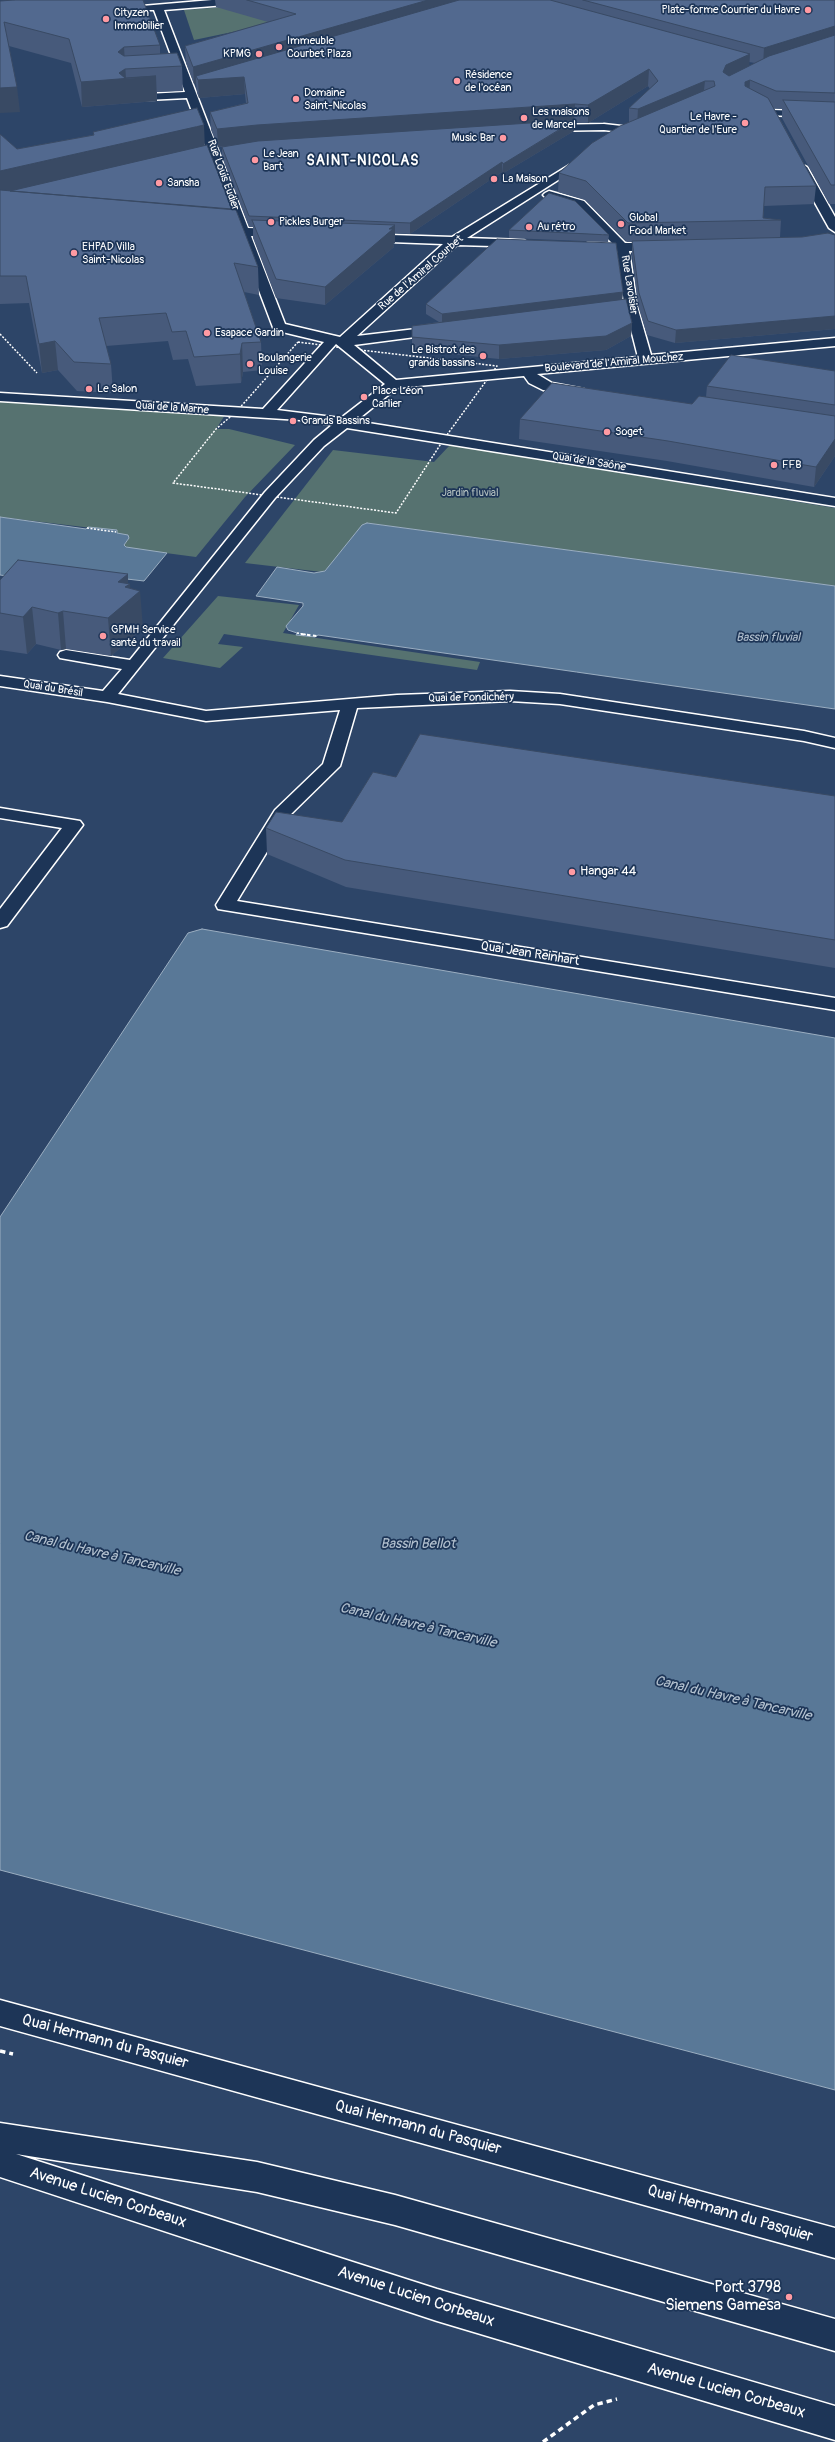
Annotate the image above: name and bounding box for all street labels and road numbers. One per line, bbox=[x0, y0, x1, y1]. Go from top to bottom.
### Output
street label: Rue Louis Eudier bbox=[204, 138, 242, 212]
street label: Rue de l'Amiral Courbet bbox=[376, 233, 466, 313]
street label: Rue Lavoisier bbox=[618, 254, 640, 316]
street label: Boulevard de l'Amiral Mouchez bbox=[544, 350, 684, 376]
street label: Quai de la Marne bbox=[135, 399, 209, 417]
street label: Quai de la Saône bbox=[551, 450, 627, 474]
street label: Quai du Brésil bbox=[22, 678, 84, 700]
street label: Quai de Pondichéry bbox=[428, 691, 514, 705]
street label: Quai Jean Reinhart bbox=[480, 939, 580, 969]
street label: Quai Hermann du Pasquier bbox=[20, 2011, 190, 2073]
street label: Quai Hermann du Pasquier bbox=[333, 2097, 503, 2159]
street label: Avenue Lucien Corbeaux bbox=[27, 2164, 189, 2232]
street label: Quai Hermann du Pasquier bbox=[645, 2181, 815, 2247]
street label: Avenue Lucien Corbeaux bbox=[335, 2263, 497, 2331]
street label: Avenue Lucien Corbeaux bbox=[645, 2359, 807, 2423]

